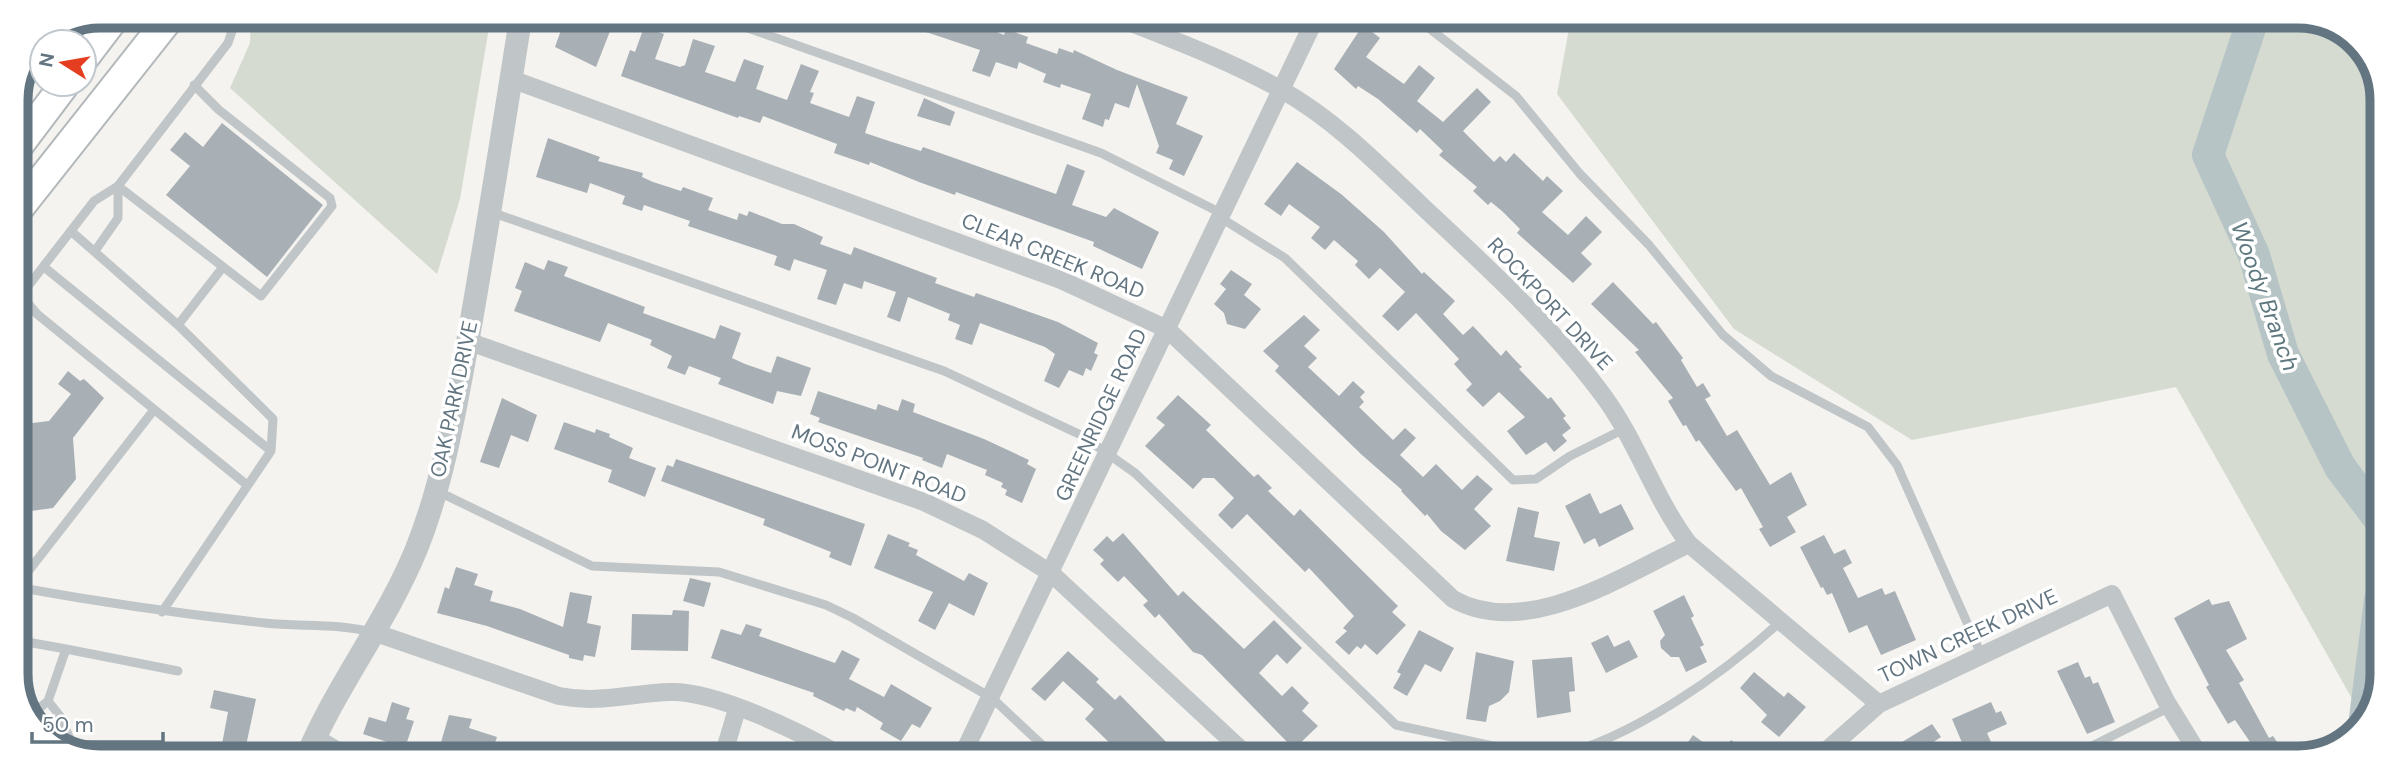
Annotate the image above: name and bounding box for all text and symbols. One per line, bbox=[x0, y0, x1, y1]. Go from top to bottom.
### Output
north arrow bbox=[28, 28, 98, 98]
text: N bbox=[33, 51, 60, 69]
street label: CLEAR CREEK ROAD bbox=[957, 206, 1149, 306]
water label: Woody Branch bbox=[2224, 217, 2306, 375]
street label: ROCKPORT DRIVE bbox=[1481, 232, 1619, 376]
street label: OAK PARK DRIVE bbox=[424, 318, 484, 480]
street label: GREENRIDGE ROAD bbox=[1049, 324, 1153, 506]
street label: MOSS POINT ROAD bbox=[788, 418, 970, 510]
street label: TOWN CREEK DRIVE bbox=[1874, 582, 2062, 690]
scale bar bbox=[32, 700, 163, 744]
text: 50 m bbox=[42, 711, 93, 739]

